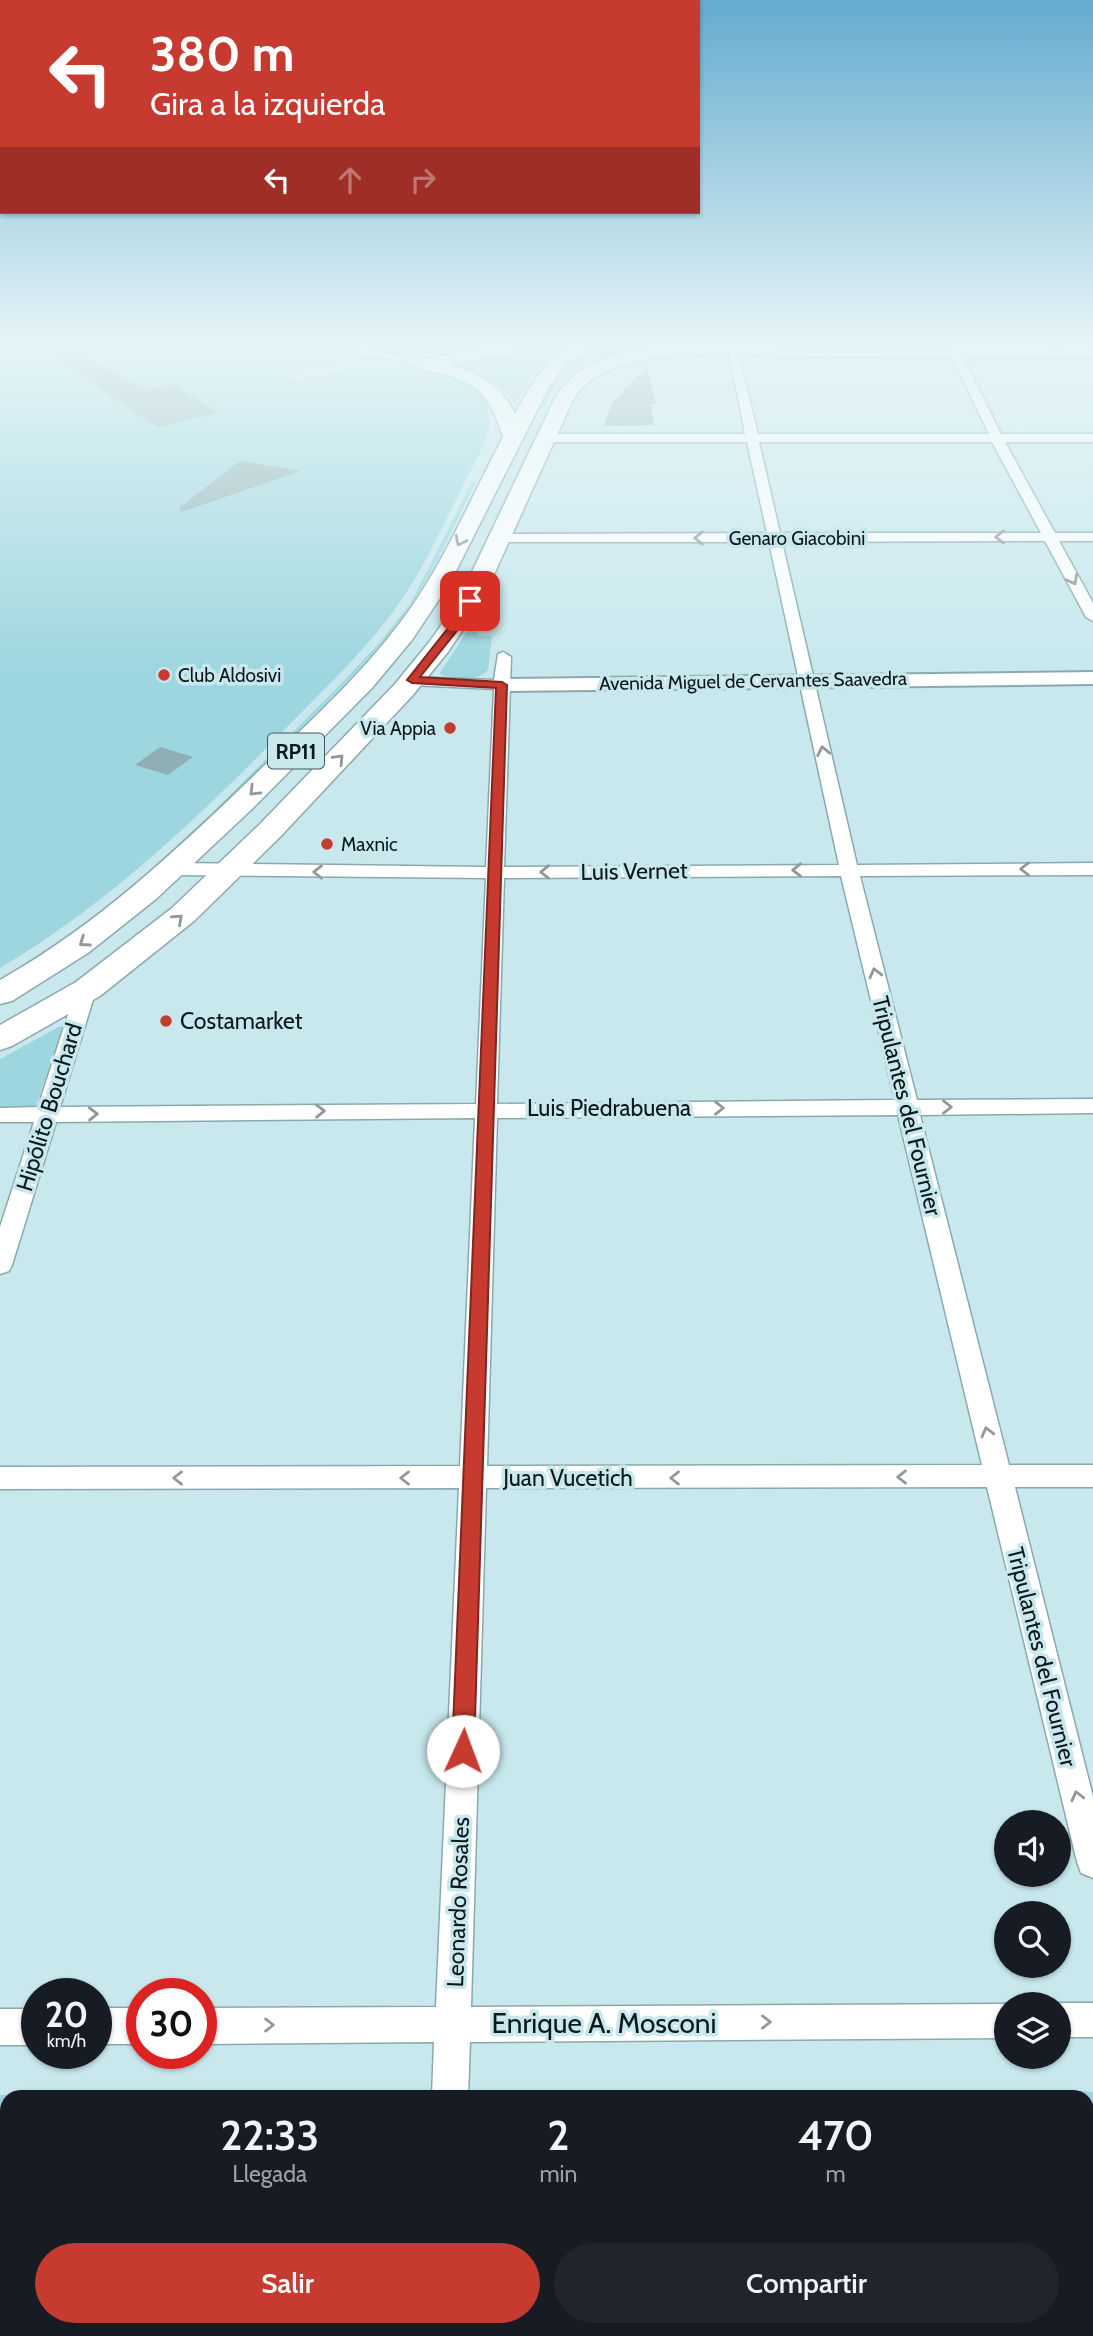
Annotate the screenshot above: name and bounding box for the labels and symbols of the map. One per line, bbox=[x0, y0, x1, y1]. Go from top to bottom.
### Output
street label: Genaro Giacobini bbox=[729, 527, 865, 550]
one-way arrow bbox=[694, 530, 704, 546]
one-way arrow bbox=[995, 530, 1006, 545]
one-way arrow bbox=[454, 534, 468, 547]
pin bbox=[440, 571, 500, 631]
one-way arrow bbox=[1065, 573, 1078, 585]
place label: Club Aldosivi bbox=[178, 664, 281, 687]
marker: Club Aldosivi bbox=[156, 667, 172, 683]
street label: Avenida Miguel de Cervantes Saavedra bbox=[599, 667, 907, 695]
place label: Via Appia bbox=[360, 717, 436, 740]
marker: Via Appia bbox=[442, 720, 458, 736]
road number: RP11 bbox=[268, 734, 324, 768]
one-way arrow bbox=[817, 746, 832, 758]
one-way arrow bbox=[331, 754, 344, 767]
one-way arrow bbox=[250, 783, 263, 796]
place label: Maxnic bbox=[341, 833, 398, 856]
marker: Maxnic bbox=[319, 836, 335, 852]
street label: Luis Vernet bbox=[580, 856, 688, 886]
one-way arrow bbox=[1019, 861, 1030, 877]
one-way arrow bbox=[792, 862, 802, 878]
one-way arrow bbox=[312, 864, 323, 880]
one-way arrow bbox=[540, 865, 551, 880]
one-way arrow bbox=[170, 915, 183, 927]
one-way arrow bbox=[79, 934, 92, 946]
one-way arrow bbox=[868, 967, 883, 979]
street label: Tripulantes del Fournier bbox=[866, 993, 948, 1219]
place label: Costamarket bbox=[180, 1007, 303, 1035]
marker: Costamarket bbox=[158, 1013, 174, 1029]
street label: Hipólito Bouchard bbox=[10, 1020, 88, 1194]
street label: Luis Piedrabuena bbox=[527, 1094, 691, 1122]
one-way arrow bbox=[942, 1099, 952, 1115]
one-way arrow bbox=[714, 1100, 725, 1116]
one-way arrow bbox=[315, 1103, 326, 1119]
one-way arrow bbox=[88, 1106, 98, 1122]
one-way arrow bbox=[981, 1426, 995, 1438]
street label: Juan Vucetich bbox=[502, 1464, 633, 1492]
one-way arrow bbox=[897, 1469, 907, 1485]
one-way arrow bbox=[172, 1470, 183, 1486]
one-way arrow bbox=[400, 1470, 410, 1486]
one-way arrow bbox=[669, 1470, 680, 1486]
street label: Tripulantes del Fournier bbox=[1001, 1544, 1083, 1770]
position arrow bbox=[426, 1714, 500, 1788]
one-way arrow bbox=[1071, 1790, 1085, 1802]
street label: Leonardo Rosales bbox=[441, 1816, 475, 1988]
speed limit sign: 30 bbox=[126, 1978, 217, 2069]
street label: Enrique A. Mosconi bbox=[492, 2006, 716, 2040]
one-way arrow bbox=[762, 2014, 772, 2030]
one-way arrow bbox=[265, 2017, 275, 2033]

